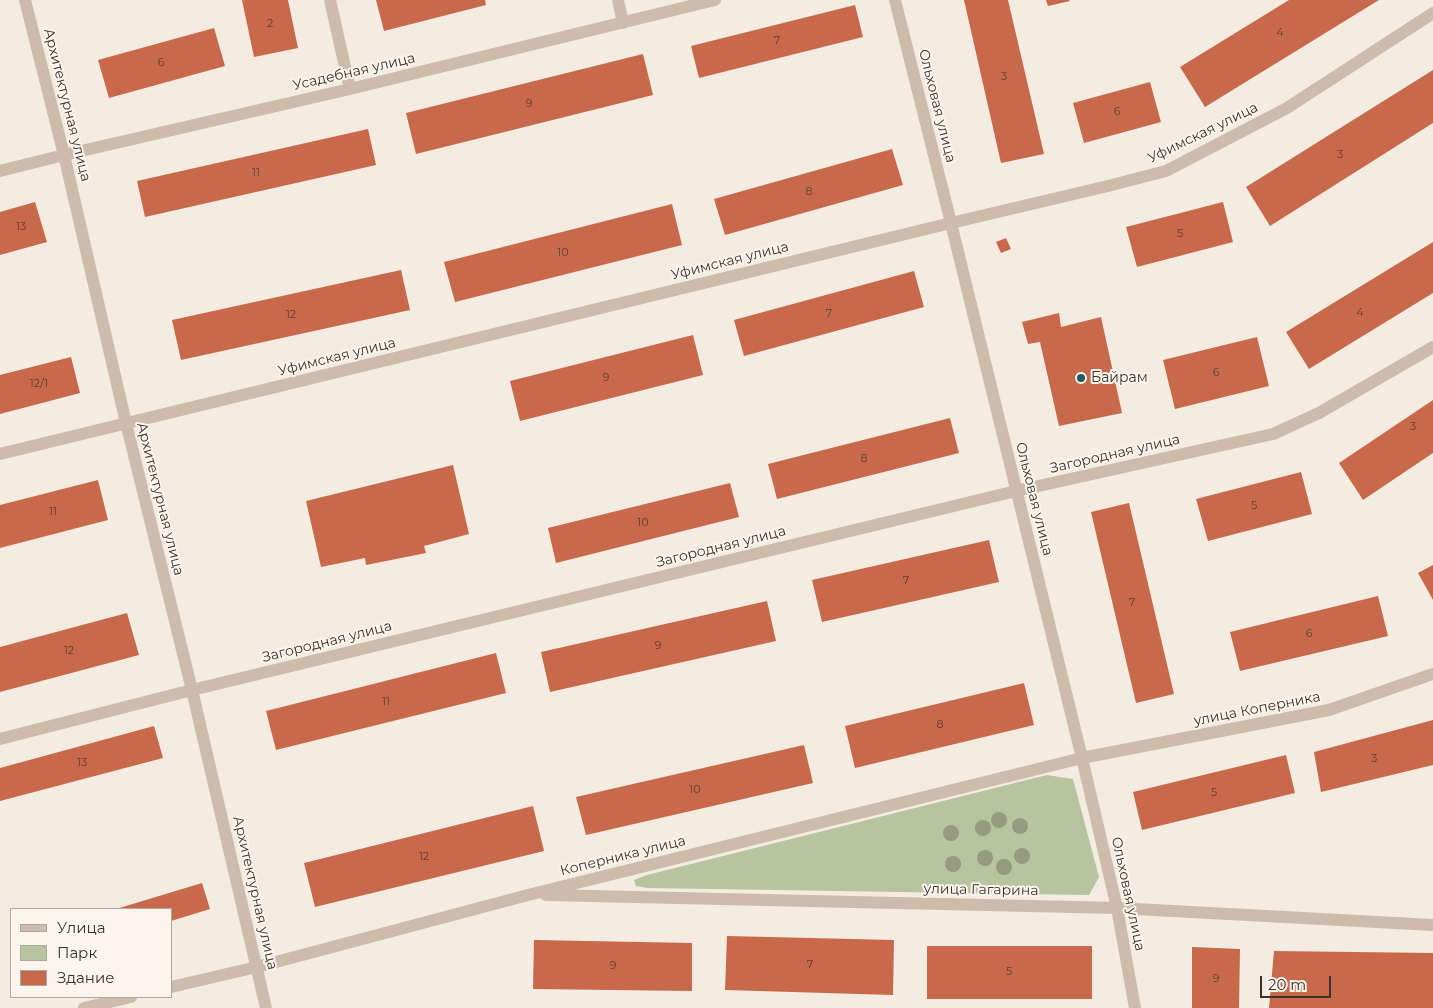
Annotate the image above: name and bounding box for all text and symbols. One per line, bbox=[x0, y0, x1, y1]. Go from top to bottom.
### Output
house number: 2 bbox=[267, 17, 273, 31]
house number: 4 bbox=[1276, 26, 1284, 40]
street label: Архитектурная улица bbox=[40, 27, 94, 183]
house number: 7 bbox=[774, 34, 780, 48]
street label: Ольховая улица bbox=[915, 47, 959, 165]
street label: Усадебная улица bbox=[291, 50, 417, 94]
house number: 6 bbox=[158, 56, 164, 70]
house number: 3 bbox=[1001, 70, 1007, 84]
house number: 9 bbox=[526, 97, 532, 111]
street label: Уфимская улица bbox=[1145, 99, 1261, 167]
house number: 6 bbox=[1114, 105, 1120, 119]
house number: 3 bbox=[1337, 148, 1343, 162]
house number: 11 bbox=[252, 166, 260, 180]
house number: 8 bbox=[805, 185, 813, 199]
house number: 13 bbox=[16, 220, 26, 234]
house number: 5 bbox=[1177, 227, 1183, 241]
street label: Уфимская улица bbox=[670, 238, 790, 284]
house number: 10 bbox=[557, 246, 569, 260]
house number: 4 bbox=[1356, 306, 1364, 320]
house number: 7 bbox=[826, 307, 832, 321]
house number: 12 bbox=[286, 308, 296, 322]
street label: Уфимская улица bbox=[277, 334, 397, 380]
house number: 6 bbox=[1213, 366, 1219, 380]
place label: Байрам bbox=[1091, 370, 1148, 386]
house number: 9 bbox=[603, 371, 609, 385]
marker: Байрам bbox=[1075, 372, 1087, 384]
house number: 12/1 bbox=[30, 377, 48, 391]
house number: 3 bbox=[1410, 420, 1416, 434]
street label: Архитектурная улица bbox=[133, 421, 187, 577]
street label: Загородная улица bbox=[1048, 431, 1182, 477]
street label: Ольховая улица bbox=[1012, 440, 1056, 558]
house number: 8 bbox=[860, 452, 868, 466]
house number: 5 bbox=[1251, 499, 1257, 513]
house number: 11 bbox=[49, 505, 57, 519]
house number: 10 bbox=[637, 516, 649, 530]
street label: Загородная улица bbox=[654, 523, 788, 571]
house number: 7 bbox=[903, 574, 909, 588]
house number: 7 bbox=[1129, 596, 1135, 610]
street label: Загородная улица bbox=[260, 618, 394, 666]
house number: 6 bbox=[1306, 627, 1312, 641]
house number: 9 bbox=[655, 639, 661, 653]
house number: 12 bbox=[64, 644, 74, 658]
street label: улица Коперника bbox=[1192, 688, 1322, 730]
house number: 11 bbox=[382, 695, 390, 709]
house number: 8 bbox=[936, 718, 944, 732]
house number: 3 bbox=[1371, 752, 1377, 766]
house number: 13 bbox=[77, 756, 87, 770]
house number: 10 bbox=[689, 783, 701, 797]
house number: 5 bbox=[1211, 786, 1217, 800]
street label: Архитектурная улица bbox=[229, 815, 281, 971]
street label: Коперника улица bbox=[559, 832, 687, 880]
street label: Ольховая улица bbox=[1108, 835, 1148, 953]
house number: 12 bbox=[419, 850, 429, 864]
street label: улица Гагарина bbox=[923, 881, 1039, 899]
legend bbox=[10, 908, 172, 998]
text: Улица bbox=[57, 918, 105, 937]
text: Парк bbox=[57, 943, 97, 962]
house number: 7 bbox=[807, 958, 813, 972]
house number: 9 bbox=[610, 959, 616, 973]
house number: 5 bbox=[1006, 965, 1012, 979]
scale bar bbox=[1263, 966, 1334, 998]
text: Здание bbox=[57, 968, 115, 987]
house number: 9 bbox=[1213, 972, 1219, 986]
text: 20 m bbox=[1268, 975, 1306, 994]

